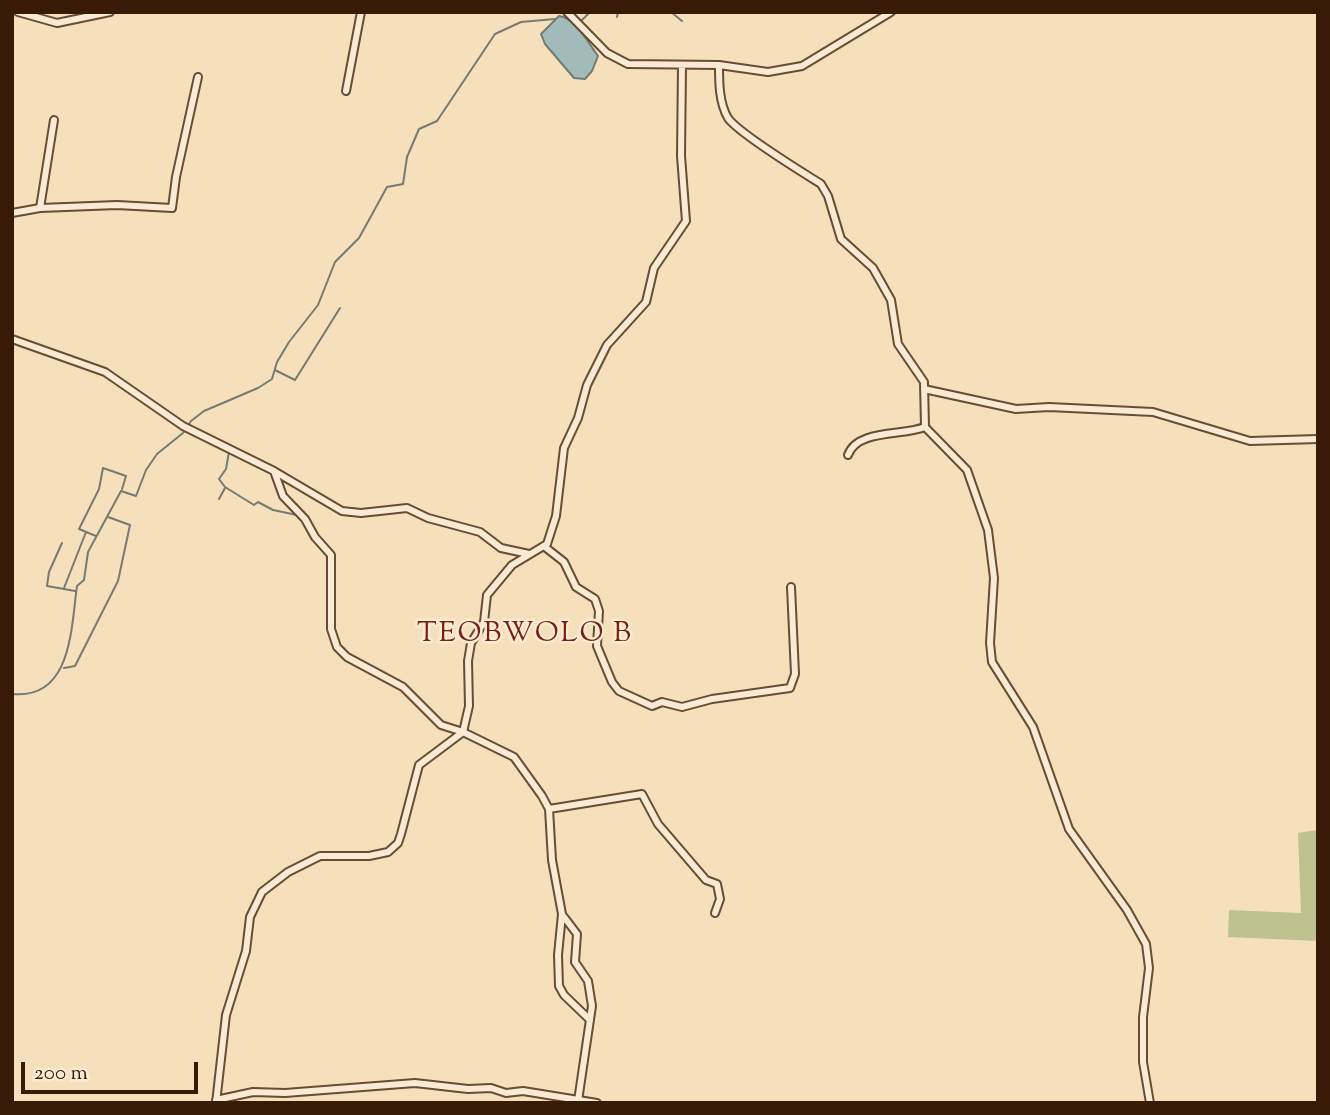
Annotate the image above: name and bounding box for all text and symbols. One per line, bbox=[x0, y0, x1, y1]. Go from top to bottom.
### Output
district label: TEOBWOLO B bbox=[418, 619, 632, 653]
scale bar bbox=[24, 1048, 201, 1092]
text: 200 m bbox=[34, 1059, 88, 1089]

